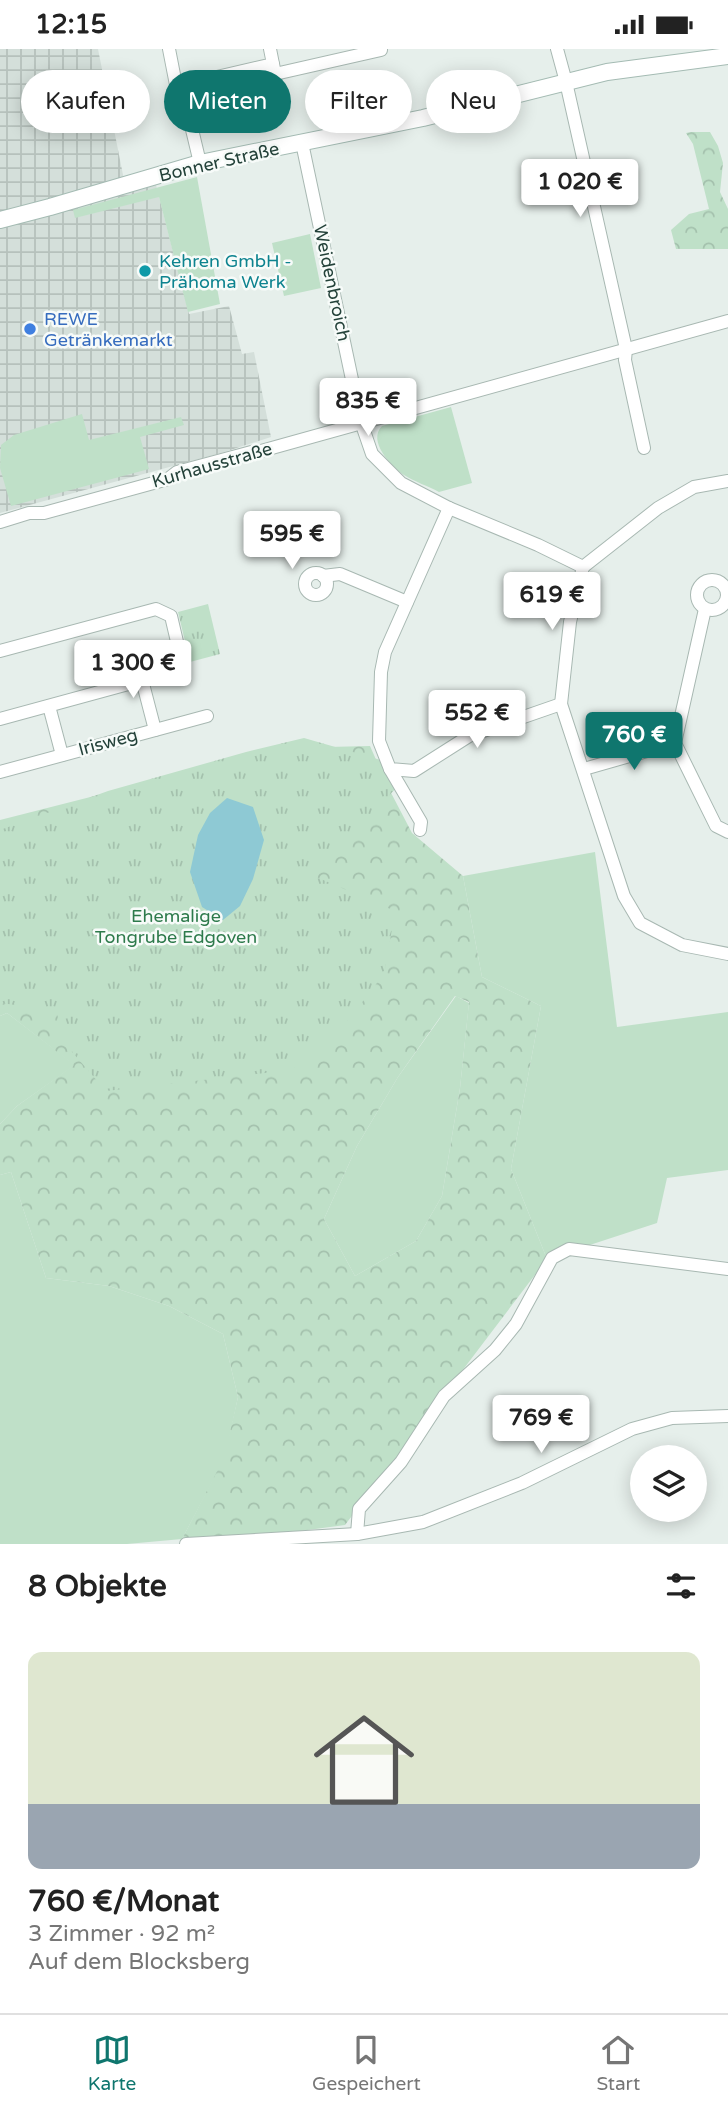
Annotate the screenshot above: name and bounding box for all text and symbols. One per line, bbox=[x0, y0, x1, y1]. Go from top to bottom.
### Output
text: 12:15 bbox=[35, 9, 107, 40]
chip: Kaufen bbox=[21, 70, 150, 133]
chip: Mieten bbox=[164, 70, 291, 133]
chip: Filter bbox=[305, 70, 412, 133]
chip: Neu bbox=[426, 70, 521, 133]
street label: Bonner Straße bbox=[157, 137, 281, 187]
pin: 1 020 € bbox=[515, 159, 645, 219]
text: 1 020 € bbox=[537, 168, 623, 196]
street label: Weidenbroich bbox=[309, 223, 355, 343]
place label: Kehren GmbH - Prähoma Werk bbox=[159, 250, 292, 293]
marker: Kehren GmbH - Prähoma Werk bbox=[137, 263, 153, 279]
place label: REWE Getränkemarkt bbox=[44, 308, 173, 351]
marker: REWE Getränkemarkt bbox=[22, 321, 38, 337]
pin: 835 € bbox=[319, 379, 417, 438]
text: 835 € bbox=[336, 387, 401, 415]
street label: Kurhausstraße bbox=[149, 437, 275, 493]
pin: 595 € bbox=[243, 511, 341, 571]
text: 595 € bbox=[260, 520, 325, 548]
pin: 619 € bbox=[503, 573, 601, 632]
text: 619 € bbox=[520, 581, 585, 609]
pin: 1 300 € bbox=[68, 641, 198, 700]
text: 1 300 € bbox=[90, 649, 176, 677]
pin: 552 € bbox=[428, 691, 526, 750]
text: 552 € bbox=[445, 699, 510, 727]
pin: 760 € bbox=[585, 713, 683, 772]
text: 760 € bbox=[602, 721, 667, 749]
street label: Irisweg bbox=[76, 724, 140, 760]
park label: Ehemalige Tongrube Edgoven bbox=[95, 905, 257, 948]
pin: 769 € bbox=[492, 1395, 590, 1455]
text: 769 € bbox=[509, 1404, 574, 1432]
map controls bbox=[630, 1445, 707, 1522]
button: layers bbox=[630, 1445, 707, 1522]
icon: filters bbox=[662, 1567, 700, 1605]
text: 8 Objekte bbox=[28, 1568, 167, 1605]
icon: home bbox=[301, 1697, 427, 1823]
text: 760 €/Monat bbox=[28, 1883, 219, 1920]
text: 3 Zimmer · 92 m² bbox=[28, 1920, 215, 1948]
text: Auf dem Blocksberg bbox=[28, 1948, 250, 1976]
tab: Karte bbox=[88, 2031, 136, 2095]
tab: Gespeichert bbox=[312, 2031, 421, 2095]
tab: Start bbox=[596, 2031, 640, 2095]

